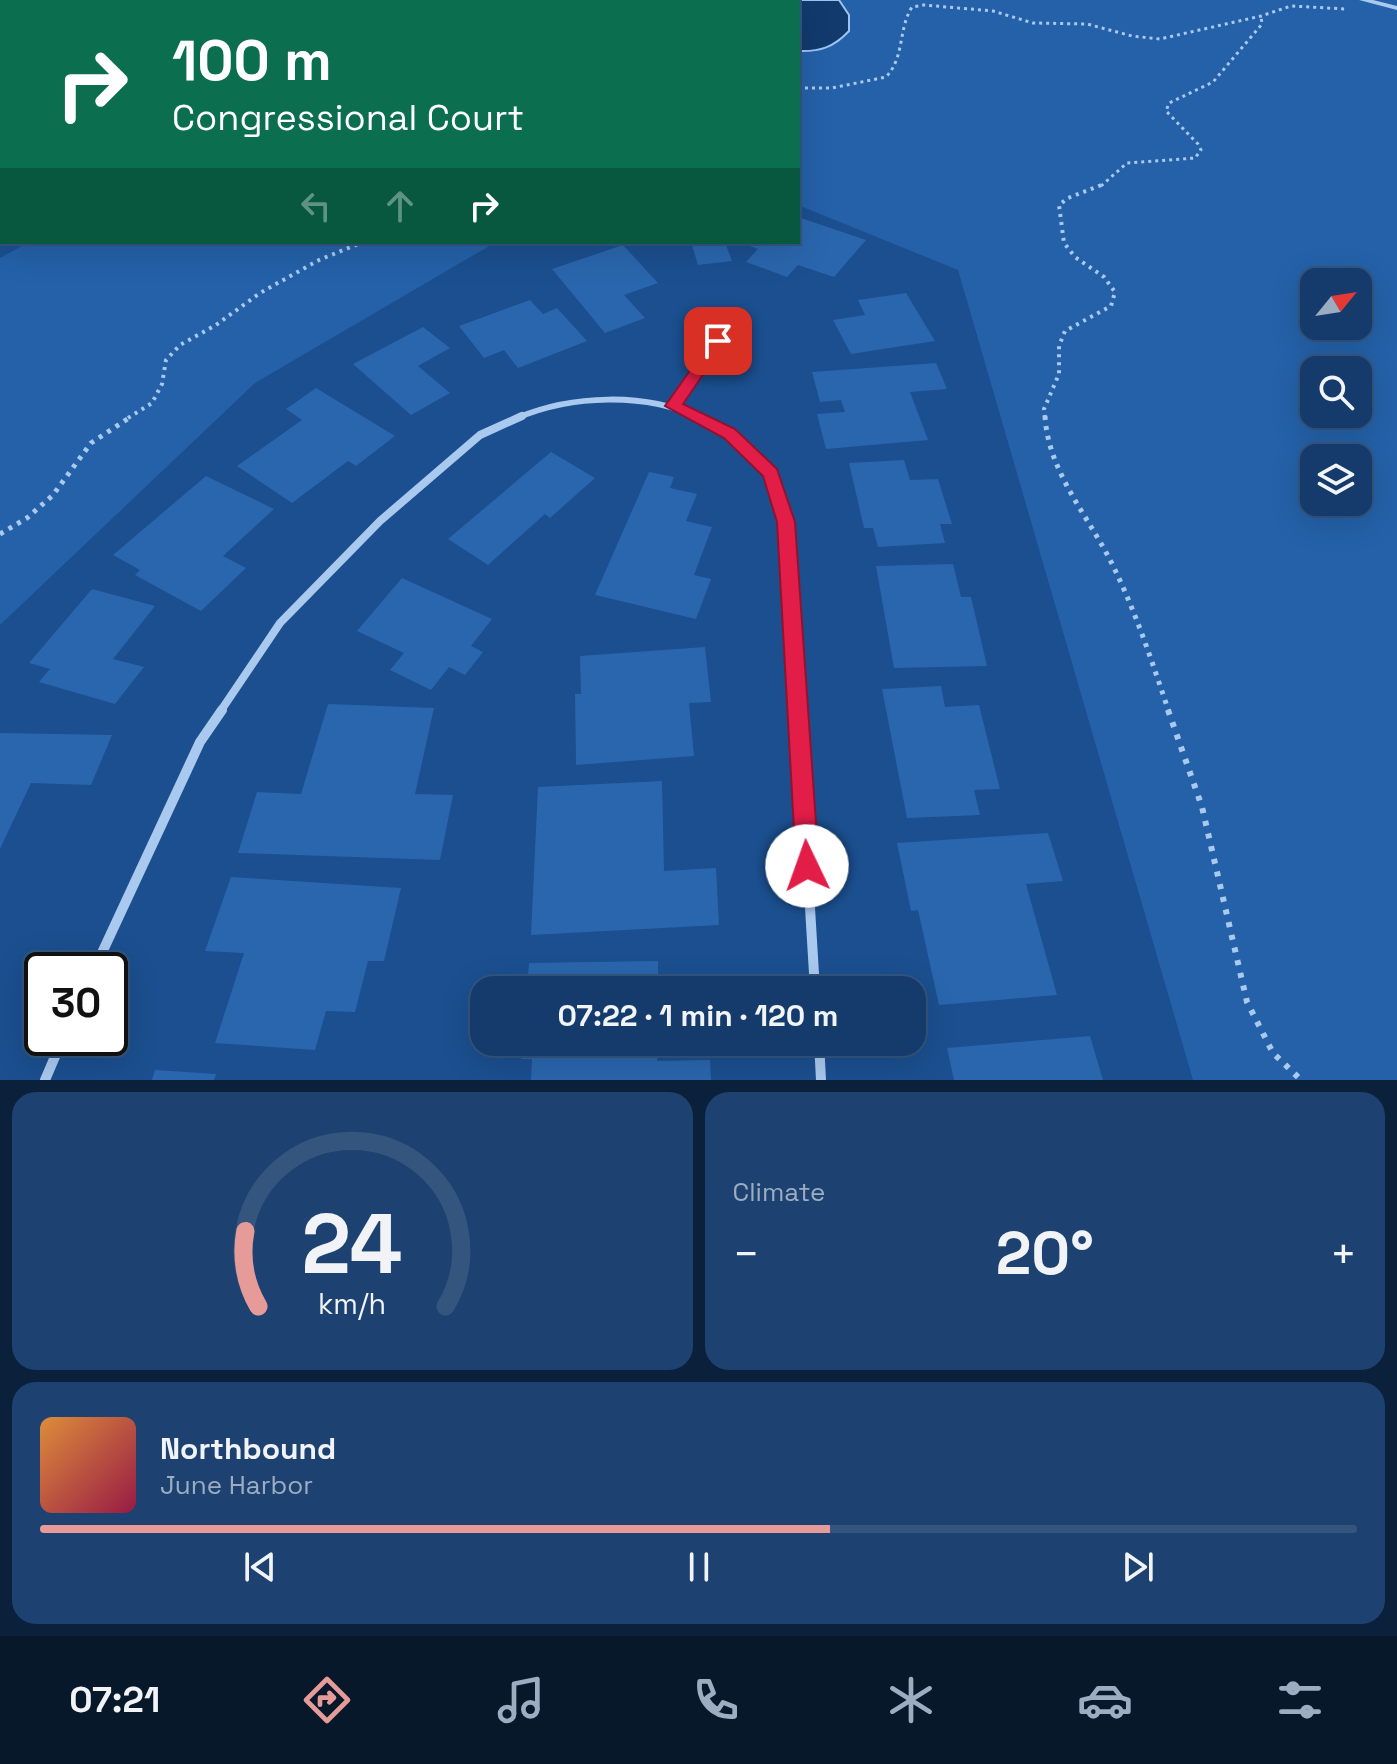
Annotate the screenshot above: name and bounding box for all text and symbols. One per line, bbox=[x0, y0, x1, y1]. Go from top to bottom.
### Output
text: 100 m bbox=[172, 25, 332, 96]
icon: right bbox=[40, 32, 144, 136]
text: Congressional Court bbox=[172, 95, 524, 141]
icon: left bbox=[294, 184, 338, 228]
icon: ahead bbox=[378, 184, 422, 228]
icon: right bbox=[462, 184, 506, 228]
north arrow bbox=[1300, 268, 1372, 340]
map controls bbox=[1300, 268, 1372, 516]
pin bbox=[684, 307, 752, 375]
icon: arrive bbox=[696, 319, 740, 363]
button: search bbox=[1300, 356, 1372, 428]
button: layers bbox=[1300, 444, 1372, 516]
position arrow bbox=[765, 824, 849, 908]
speed limit sign: 30 bbox=[24, 952, 128, 1056]
text: 07:22 · 1 min · 120 m bbox=[558, 996, 838, 1035]
text: Climate bbox=[733, 1175, 825, 1209]
text: 24 bbox=[302, 1191, 403, 1297]
text: 20° bbox=[996, 1215, 1094, 1292]
text: − bbox=[733, 1226, 760, 1282]
text: + bbox=[1330, 1226, 1357, 1282]
text: km/h bbox=[318, 1286, 386, 1322]
text: Northbound bbox=[160, 1429, 336, 1468]
text: June Harbor bbox=[160, 1468, 313, 1502]
icon: previous bbox=[238, 1545, 282, 1589]
icon: pause bbox=[677, 1545, 721, 1589]
icon: next bbox=[1116, 1545, 1160, 1589]
icon: directions bbox=[299, 1672, 355, 1728]
icon: music bbox=[493, 1672, 549, 1728]
icon: phone bbox=[688, 1672, 744, 1728]
icon: climate bbox=[883, 1672, 939, 1728]
icon: car bbox=[1077, 1672, 1133, 1728]
icon: filters bbox=[1272, 1672, 1328, 1728]
text: 07:21 bbox=[69, 1677, 160, 1723]

